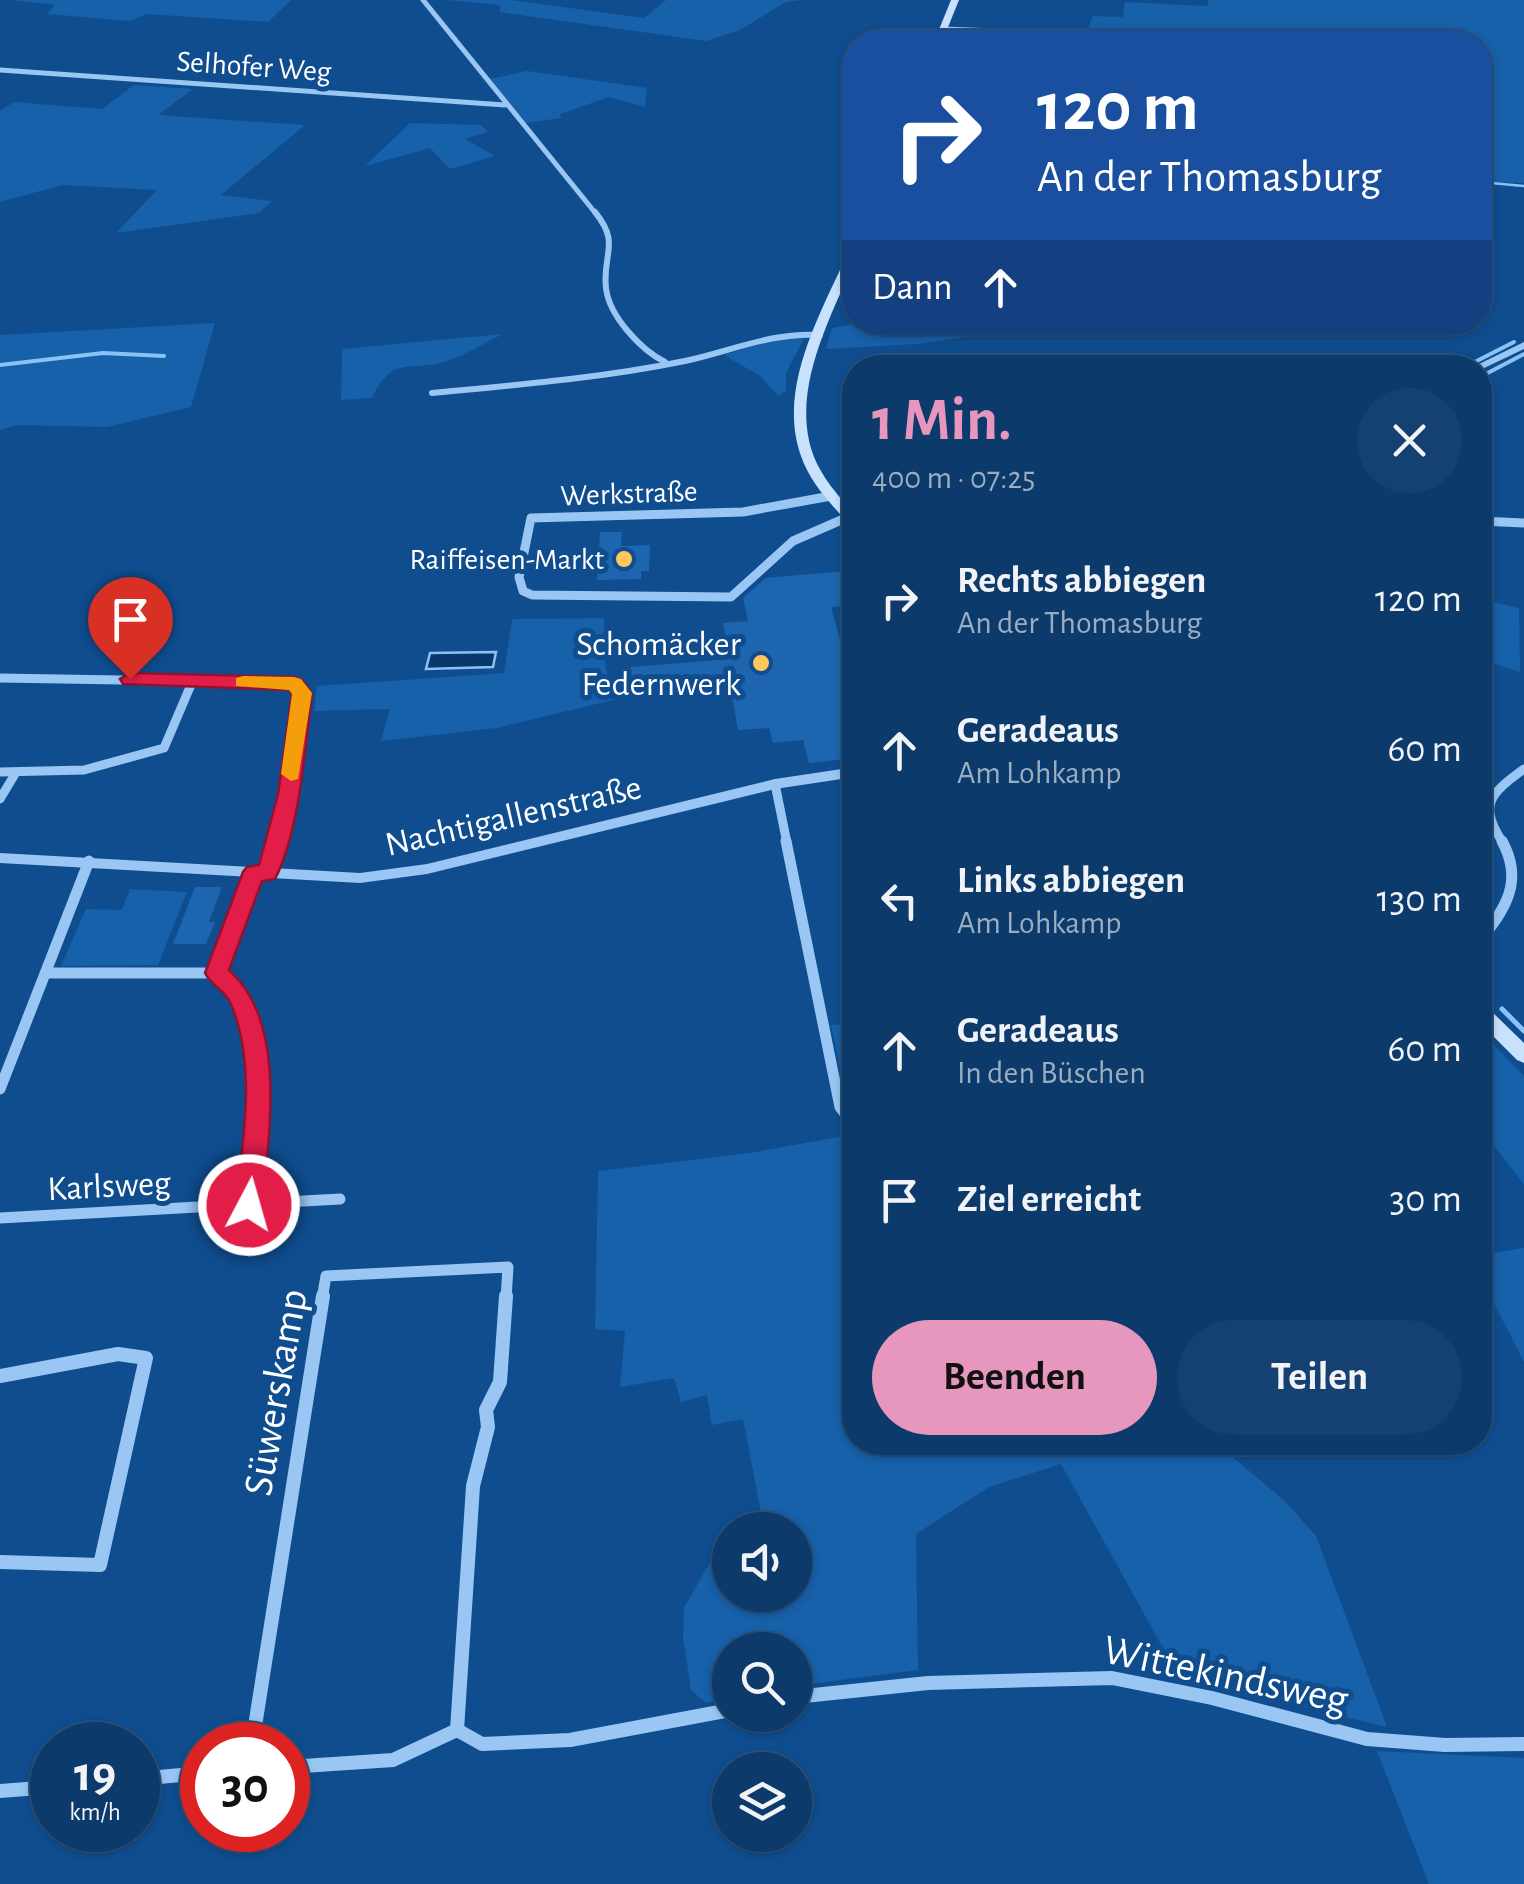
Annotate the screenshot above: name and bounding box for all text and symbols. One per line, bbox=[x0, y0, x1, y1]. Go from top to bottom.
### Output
street label: Selhofer Weg bbox=[175, 47, 333, 87]
icon: right bbox=[872, 70, 1002, 200]
text: 120 m bbox=[1037, 73, 1199, 143]
text: An der Thomasburg bbox=[1037, 155, 1381, 200]
icon: ahead bbox=[973, 260, 1028, 315]
text: Dann bbox=[872, 269, 953, 307]
button: close bbox=[1357, 388, 1462, 493]
text: 1 Min. bbox=[872, 391, 1012, 451]
text: 400 m · 07:25 bbox=[872, 462, 1035, 494]
street label: Werkstraße bbox=[560, 477, 698, 511]
place label: Raiffeisen-Markt bbox=[410, 545, 604, 575]
marker: Raiffeisen-Markt bbox=[613, 548, 635, 570]
text: Rechts abbiegen bbox=[957, 562, 1206, 600]
icon: right bbox=[872, 573, 927, 628]
pin bbox=[88, 577, 173, 680]
text: 120 m bbox=[1375, 581, 1462, 619]
icon: arrive bbox=[103, 592, 158, 647]
text: An der Thomasburg bbox=[957, 607, 1202, 639]
place label: Schomäcker Federnwerk bbox=[576, 627, 742, 702]
marker: Schomäcker Federnwerk bbox=[750, 652, 772, 674]
text: Geradeaus bbox=[957, 712, 1119, 750]
icon: ahead bbox=[872, 723, 927, 778]
text: 60 m bbox=[1387, 731, 1462, 769]
text: Am Lohkamp bbox=[957, 757, 1122, 789]
street label: Nachtigallenstraße bbox=[382, 770, 645, 863]
text: Links abbiegen bbox=[957, 862, 1185, 900]
icon: left bbox=[872, 873, 927, 928]
text: 130 m bbox=[1377, 881, 1462, 919]
text: Am Lohkamp bbox=[957, 907, 1122, 939]
text: Geradeaus bbox=[957, 1012, 1119, 1050]
icon: ahead bbox=[872, 1023, 927, 1078]
text: 60 m bbox=[1387, 1031, 1462, 1069]
text: In den Büschen bbox=[957, 1057, 1146, 1089]
position arrow bbox=[197, 1153, 301, 1257]
street label: Karlsweg bbox=[47, 1166, 172, 1207]
icon: arrive bbox=[872, 1173, 927, 1228]
text: Ziel erreicht bbox=[957, 1181, 1141, 1219]
text: 30 m bbox=[1390, 1181, 1462, 1219]
street label: Süwerskamp bbox=[237, 1286, 315, 1499]
button: Beenden bbox=[872, 1320, 1157, 1435]
button: Teilen bbox=[1177, 1320, 1462, 1435]
map controls bbox=[712, 1512, 812, 1852]
button: sound bbox=[712, 1512, 812, 1612]
street label: Wittekindsweg bbox=[1100, 1629, 1352, 1721]
button: search bbox=[712, 1632, 812, 1732]
speed limit sign: 30 bbox=[180, 1722, 310, 1852]
text: 19 bbox=[74, 1750, 116, 1800]
button: layers bbox=[712, 1752, 812, 1852]
text: km/h bbox=[69, 1800, 121, 1825]

